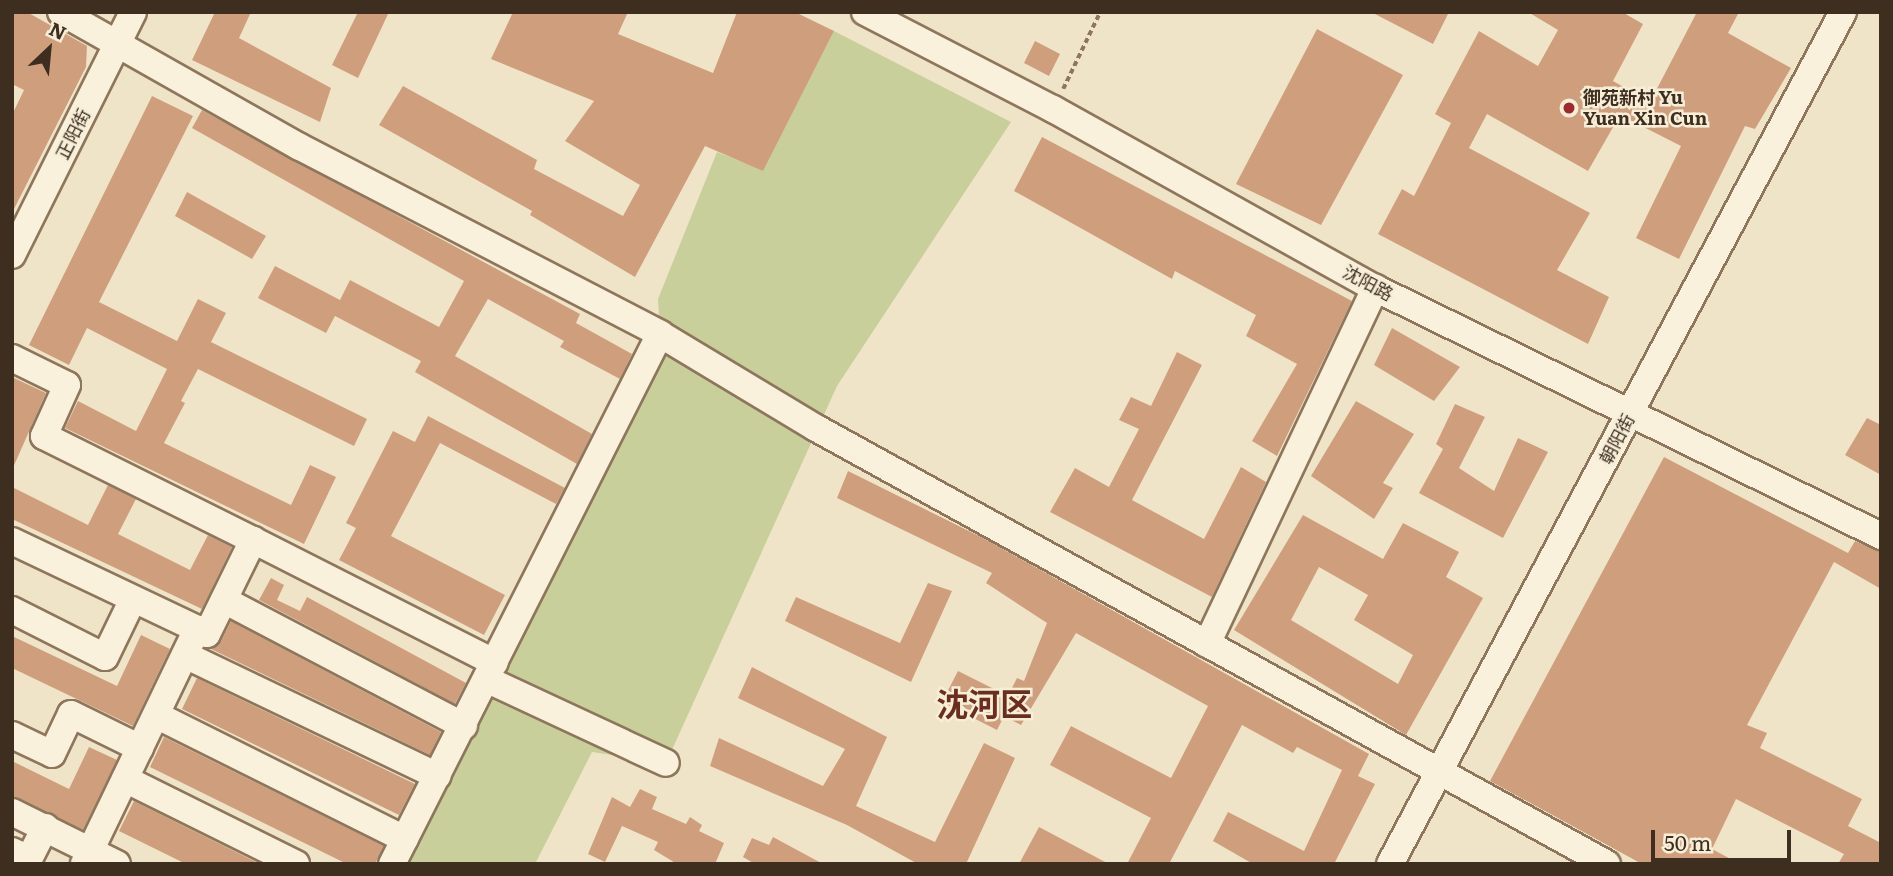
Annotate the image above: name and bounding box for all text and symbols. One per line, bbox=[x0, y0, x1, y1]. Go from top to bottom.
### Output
north arrow bbox=[14, 14, 84, 84]
text: N bbox=[45, 14, 72, 46]
place label: 御苑新村 Yu Yuan Xin Cun bbox=[1583, 87, 1707, 130]
marker: 御苑新村 Yu Yuan Xin Cun bbox=[1561, 100, 1577, 116]
street label: 正阳街 bbox=[51, 105, 95, 163]
street label: 沈阳路 bbox=[1339, 261, 1397, 305]
street label: 朝阳街 bbox=[1595, 410, 1639, 468]
district label: 沈河区 bbox=[936, 683, 1032, 721]
scale bar bbox=[1655, 816, 1795, 860]
text: 50 m bbox=[1664, 826, 1711, 857]

